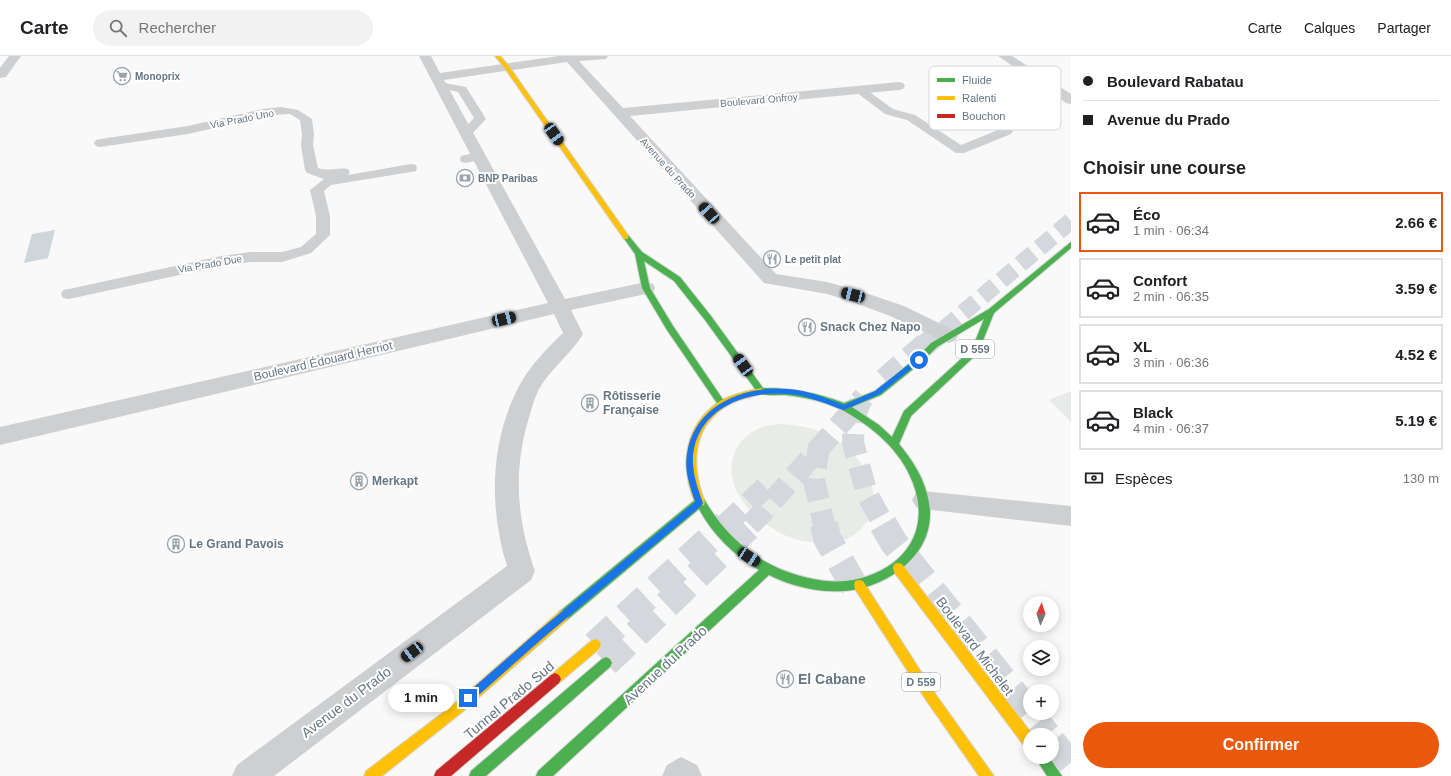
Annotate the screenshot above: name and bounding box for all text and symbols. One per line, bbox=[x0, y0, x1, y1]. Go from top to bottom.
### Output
search box bbox=[93, 10, 373, 46]
text: Carte bbox=[20, 17, 69, 38]
icon: search bbox=[107, 17, 129, 39]
text: Rechercher bbox=[139, 19, 216, 36]
text: Carte bbox=[1248, 20, 1282, 36]
text: Calques bbox=[1304, 20, 1355, 36]
text: Partager bbox=[1377, 20, 1431, 36]
supermarket icon: Monoprix bbox=[112, 66, 132, 86]
legend bbox=[929, 66, 1061, 130]
place label: Monoprix bbox=[135, 71, 180, 82]
text: Boulevard Rabatau bbox=[1107, 73, 1244, 90]
text: Fluide bbox=[962, 74, 992, 86]
street label: Boulevard Onfroy bbox=[720, 91, 798, 109]
text: Ralenti bbox=[962, 92, 996, 104]
street label: Via Prado Uno bbox=[209, 107, 275, 131]
text: Bouchon bbox=[962, 110, 1005, 122]
text: Avenue du Prado bbox=[1107, 111, 1230, 128]
car bbox=[542, 121, 566, 147]
street label: Avenue du Prado bbox=[638, 136, 698, 201]
text: Choisir une course bbox=[1083, 158, 1246, 178]
bank icon: BNP Paribas bbox=[455, 168, 475, 188]
place label: BNP Paribas bbox=[478, 173, 538, 184]
car bbox=[697, 200, 721, 226]
icon: car bbox=[1085, 204, 1121, 240]
text: Éco bbox=[1133, 206, 1161, 223]
text: 2.66 € bbox=[1395, 214, 1437, 231]
text: 1 min · 06:34 bbox=[1133, 223, 1209, 238]
restaurant icon: Le petit plat bbox=[762, 249, 782, 269]
street label: Via Prado Due bbox=[177, 253, 243, 275]
place label: Le petit plat bbox=[785, 254, 842, 265]
icon: car bbox=[1085, 270, 1121, 306]
text: Confort bbox=[1133, 272, 1187, 289]
text: 3.59 € bbox=[1395, 280, 1437, 297]
car bbox=[840, 286, 866, 304]
text: 2 min · 06:35 bbox=[1133, 289, 1209, 304]
car bbox=[491, 310, 517, 328]
restaurant icon: Snack Chez Napo bbox=[797, 317, 817, 337]
place label: Snack Chez Napo bbox=[820, 320, 921, 334]
icon: car bbox=[1085, 336, 1121, 372]
street label: Boulevard Édouard Herriot bbox=[252, 337, 394, 384]
text: XL bbox=[1133, 338, 1152, 355]
road number: D 559 bbox=[956, 340, 994, 358]
text: 4.52 € bbox=[1395, 346, 1437, 363]
route start bbox=[910, 351, 928, 369]
car bbox=[731, 352, 755, 378]
text: 3 min · 06:36 bbox=[1133, 355, 1209, 370]
place label: Rôtisserie Française bbox=[603, 389, 661, 417]
building icon: Rôtisserie Française bbox=[580, 393, 600, 413]
icon: car bbox=[1085, 402, 1121, 438]
text: Black bbox=[1133, 404, 1173, 421]
text: 5.19 € bbox=[1395, 412, 1437, 429]
text: 4 min · 06:37 bbox=[1133, 421, 1209, 436]
icon: cash bbox=[1083, 467, 1105, 489]
text: Espèces bbox=[1115, 470, 1173, 487]
building icon: Merkapt bbox=[349, 471, 369, 491]
text: 130 m bbox=[1403, 471, 1439, 486]
place label: Merkapt bbox=[372, 474, 418, 488]
building icon: Le Grand Pavois bbox=[166, 534, 186, 554]
place label: Le Grand Pavois bbox=[189, 537, 284, 551]
car bbox=[736, 545, 762, 569]
street label: Boulevard Michelet bbox=[933, 594, 1017, 698]
north arrow bbox=[1023, 596, 1059, 632]
map controls bbox=[1023, 596, 1059, 764]
street label: Avenue du Prado bbox=[620, 622, 710, 708]
car bbox=[399, 640, 425, 664]
button: layers bbox=[1023, 640, 1059, 676]
street label: Tunnel Prado Sud bbox=[461, 658, 557, 742]
street label: Avenue du Prado bbox=[298, 663, 394, 741]
restaurant icon: El Cabane bbox=[775, 669, 795, 689]
place label: El Cabane bbox=[798, 671, 866, 687]
road number: D 559 bbox=[902, 673, 940, 691]
callout: 1 min bbox=[388, 684, 454, 712]
button: + bbox=[1023, 684, 1059, 720]
route end bbox=[459, 689, 477, 707]
text: 1 min bbox=[404, 690, 438, 705]
button: Confirmer bbox=[1083, 722, 1439, 768]
button: − bbox=[1023, 728, 1059, 764]

